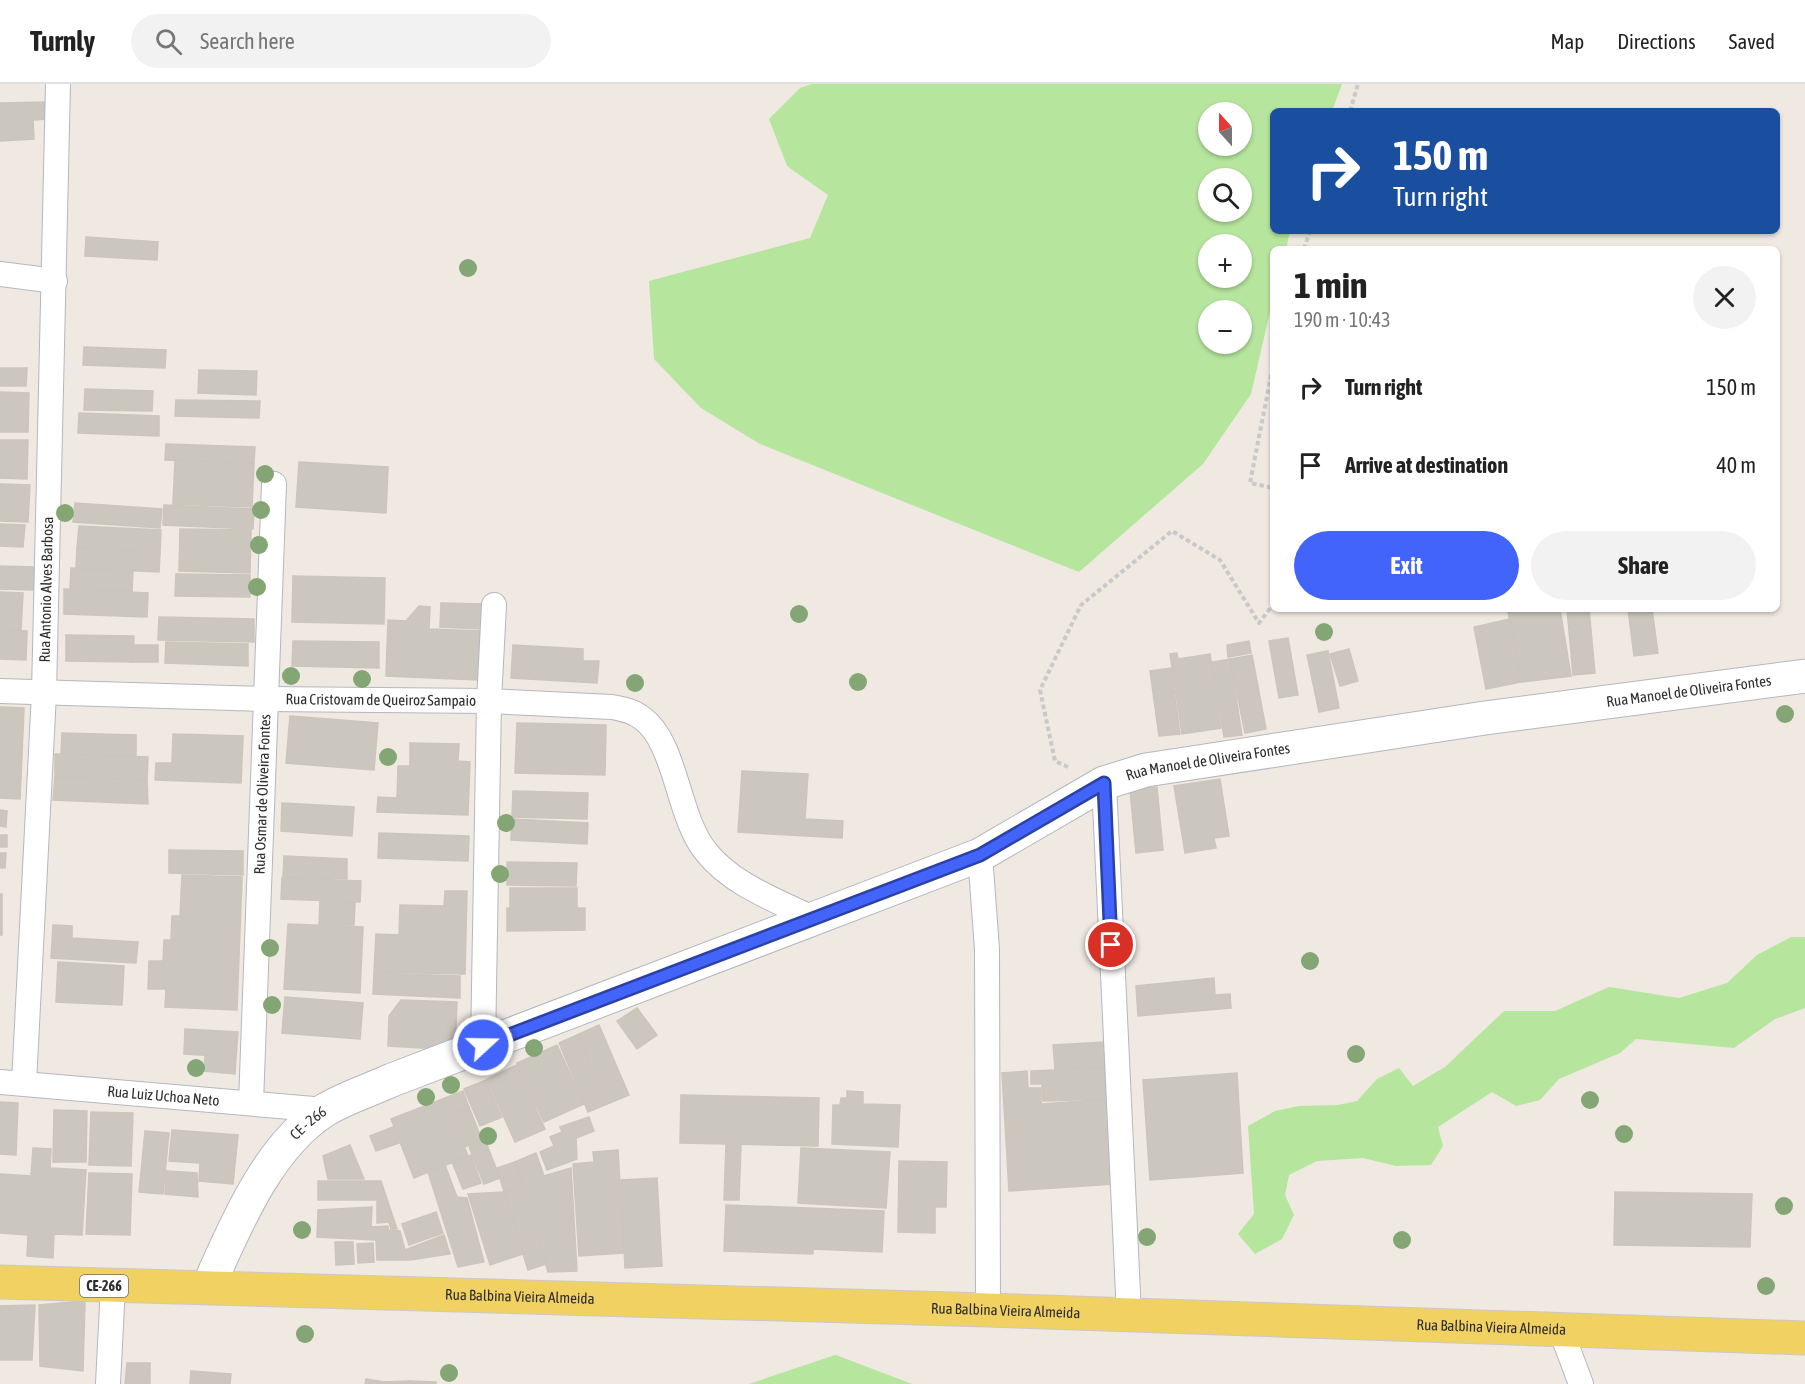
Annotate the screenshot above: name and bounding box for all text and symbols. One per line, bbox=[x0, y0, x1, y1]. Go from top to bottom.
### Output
search box bbox=[131, 14, 551, 68]
text: Turnly bbox=[30, 25, 95, 57]
icon: search bbox=[152, 25, 185, 58]
text: Search here bbox=[200, 28, 295, 54]
text: Map bbox=[1550, 29, 1584, 53]
text: Directions bbox=[1617, 29, 1696, 53]
text: Saved bbox=[1729, 29, 1775, 53]
north arrow bbox=[1198, 102, 1252, 156]
map controls bbox=[1198, 102, 1252, 354]
text: 150 m bbox=[1393, 131, 1488, 179]
icon: right bbox=[1294, 132, 1372, 210]
button: search bbox=[1198, 168, 1252, 222]
text: Turn right bbox=[1393, 181, 1488, 212]
button: + bbox=[1198, 234, 1252, 288]
text: 1 min bbox=[1294, 264, 1368, 306]
button: close bbox=[1693, 266, 1756, 329]
button: − bbox=[1198, 300, 1252, 354]
text: 190 m · 10:43 bbox=[1294, 308, 1391, 331]
icon: right bbox=[1294, 371, 1327, 404]
text: Turn right bbox=[1345, 374, 1422, 400]
text: 150 m bbox=[1706, 374, 1756, 400]
icon: arrive bbox=[1294, 449, 1327, 482]
text: Arrive at destination bbox=[1345, 452, 1508, 478]
text: 40 m bbox=[1716, 452, 1756, 478]
street label: Rua Antonio Alves Barbosa bbox=[36, 516, 56, 663]
button: Exit bbox=[1294, 531, 1519, 600]
button: Share bbox=[1531, 531, 1756, 600]
street label: Rua Manoel de Oliveira Fontes bbox=[1605, 672, 1772, 710]
street label: Rua Cristovam de Queiroz Sampaio bbox=[286, 690, 476, 709]
street label: Rua Osmar de Oliveira Fontes bbox=[251, 714, 273, 875]
street label: Rua Manoel de Oliveira Fontes bbox=[1124, 739, 1291, 784]
pin bbox=[1085, 919, 1136, 970]
icon: arrive bbox=[1094, 928, 1127, 961]
position arrow bbox=[451, 1013, 515, 1077]
street label: Rua Luiz Uchoa Neto bbox=[107, 1082, 220, 1109]
street label: CE - 266 bbox=[286, 1103, 329, 1143]
road number: CE-266 bbox=[80, 1275, 128, 1297]
street label: Rua Balbina Vieira Almeida bbox=[445, 1286, 595, 1307]
street label: Rua Balbina Vieira Almeida bbox=[931, 1299, 1081, 1321]
street label: Rua Balbina Vieira Almeida bbox=[1416, 1316, 1566, 1338]

